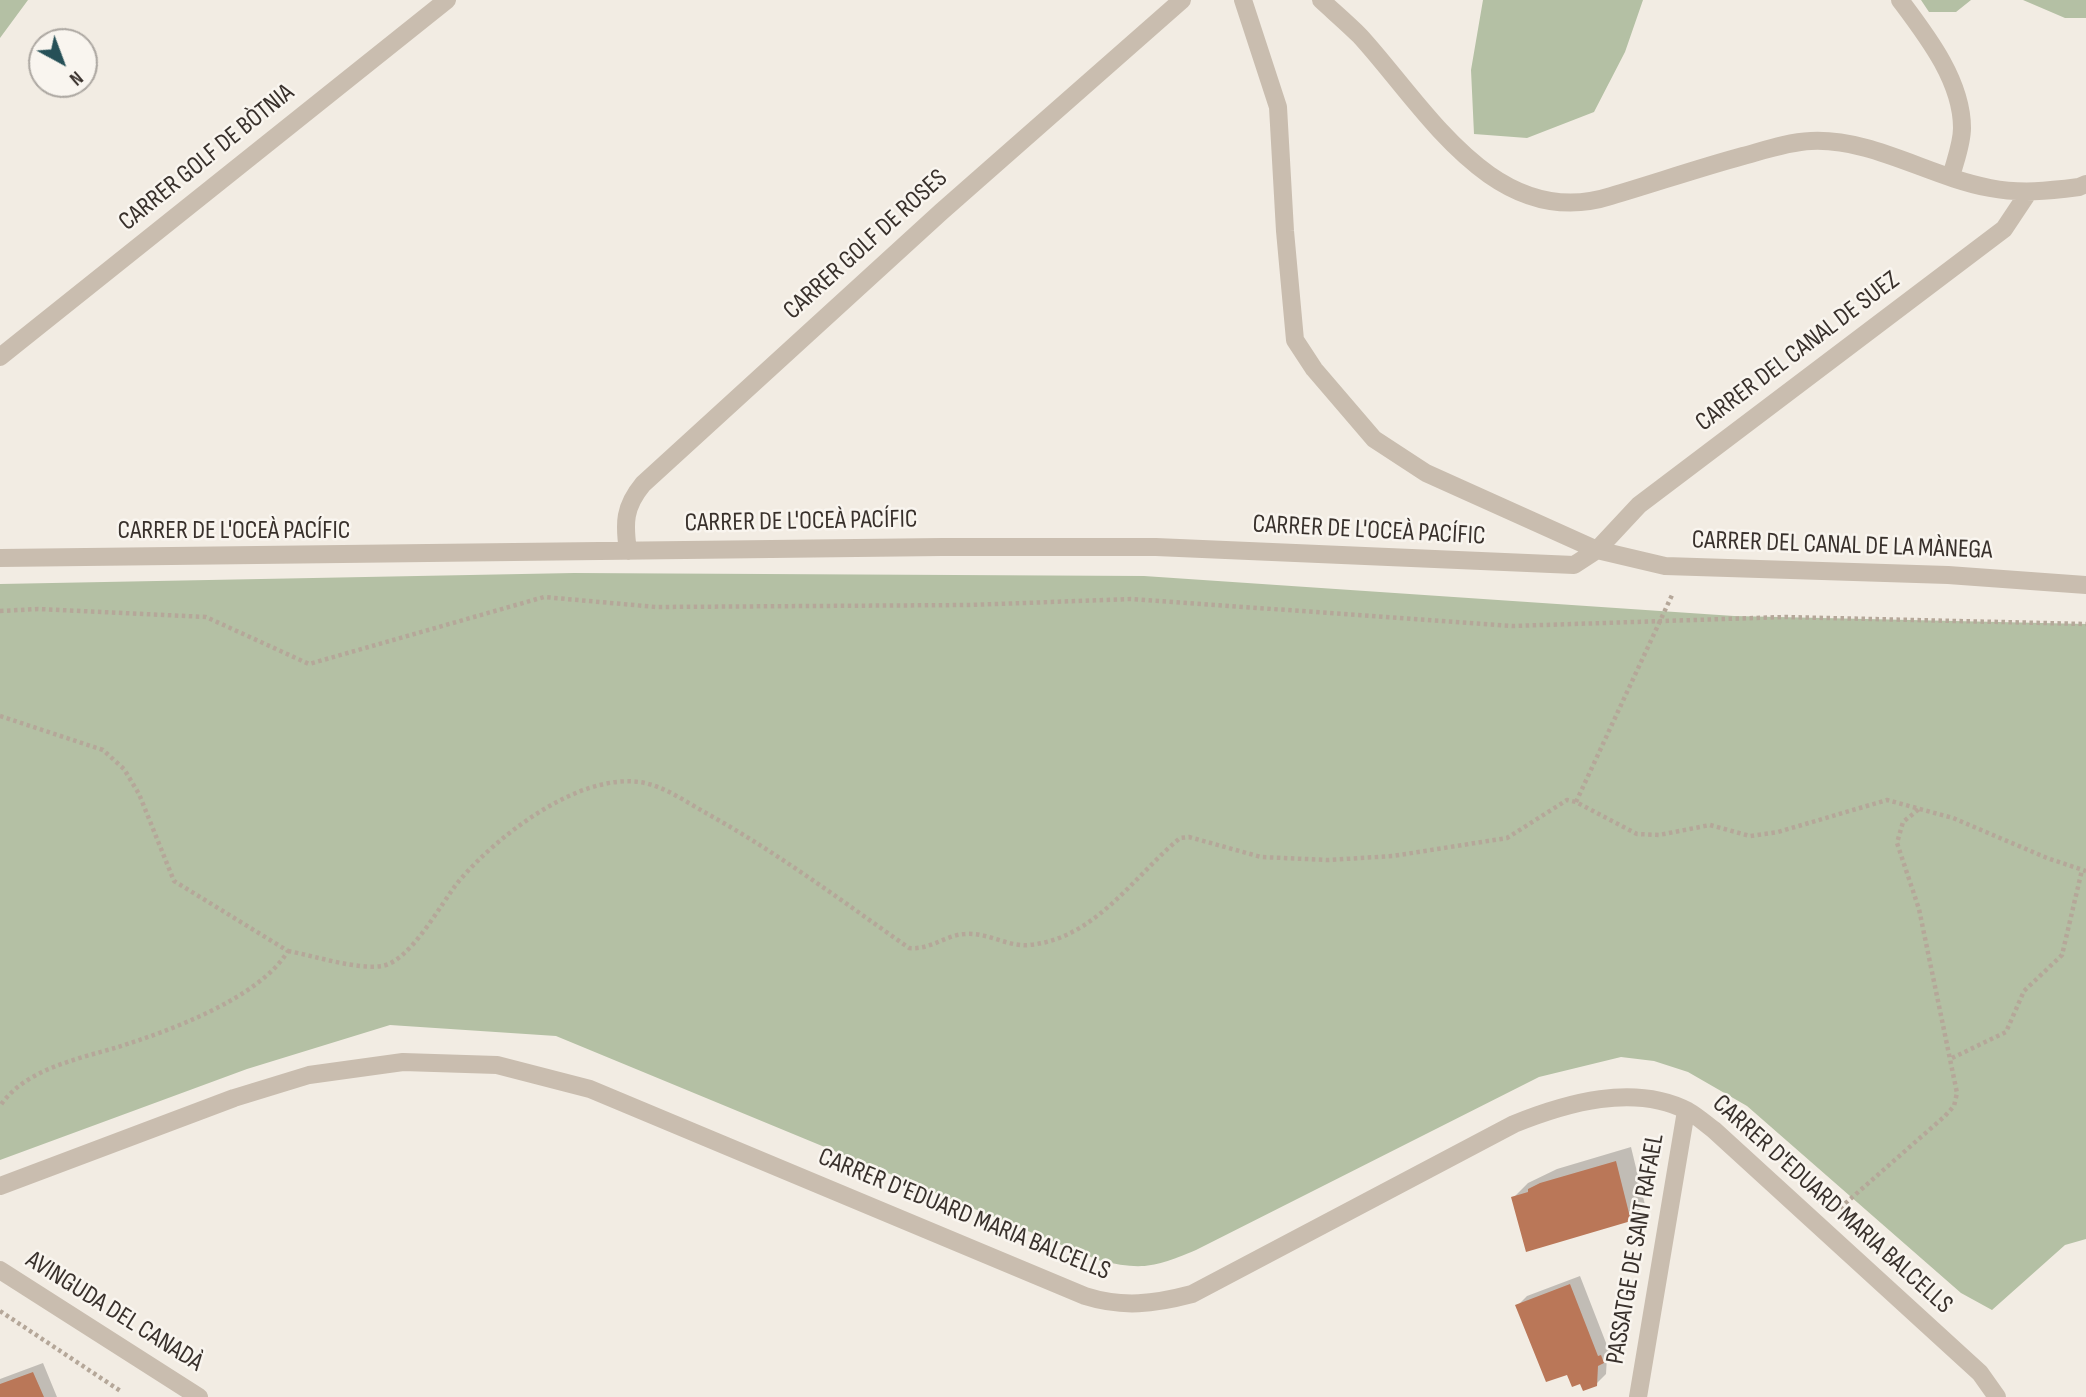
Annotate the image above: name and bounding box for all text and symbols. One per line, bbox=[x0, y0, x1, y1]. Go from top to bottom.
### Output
north arrow bbox=[28, 28, 98, 98]
text: N bbox=[64, 66, 87, 90]
street label: CARRER GOLF DE BÒTNIA bbox=[113, 78, 301, 238]
street label: CARRER GOLF DE ROSES bbox=[778, 163, 954, 327]
street label: CARRER DEL CANAL DE SUEZ bbox=[1690, 265, 1906, 439]
street label: CARRER DE L'OCEÀ PACÍFIC bbox=[684, 504, 918, 540]
street label: CARRER DE L'OCEÀ PACÍFIC bbox=[1252, 509, 1486, 553]
street label: CARRER DE L'OCEÀ PACÍFIC bbox=[118, 515, 350, 547]
street label: CARRER DEL CANAL DE LA MÀNEGA bbox=[1691, 525, 1993, 567]
street label: CARRER D'EDUARD MARIA BALCELLS bbox=[1706, 1089, 1958, 1321]
street label: PASSATGE DE SANT RAFAEL bbox=[1600, 1131, 1672, 1367]
street label: CARRER D'EDUARD MARIA BALCELLS bbox=[813, 1142, 1115, 1288]
street label: AVINGUDA DEL CANADÀ bbox=[20, 1245, 208, 1379]

